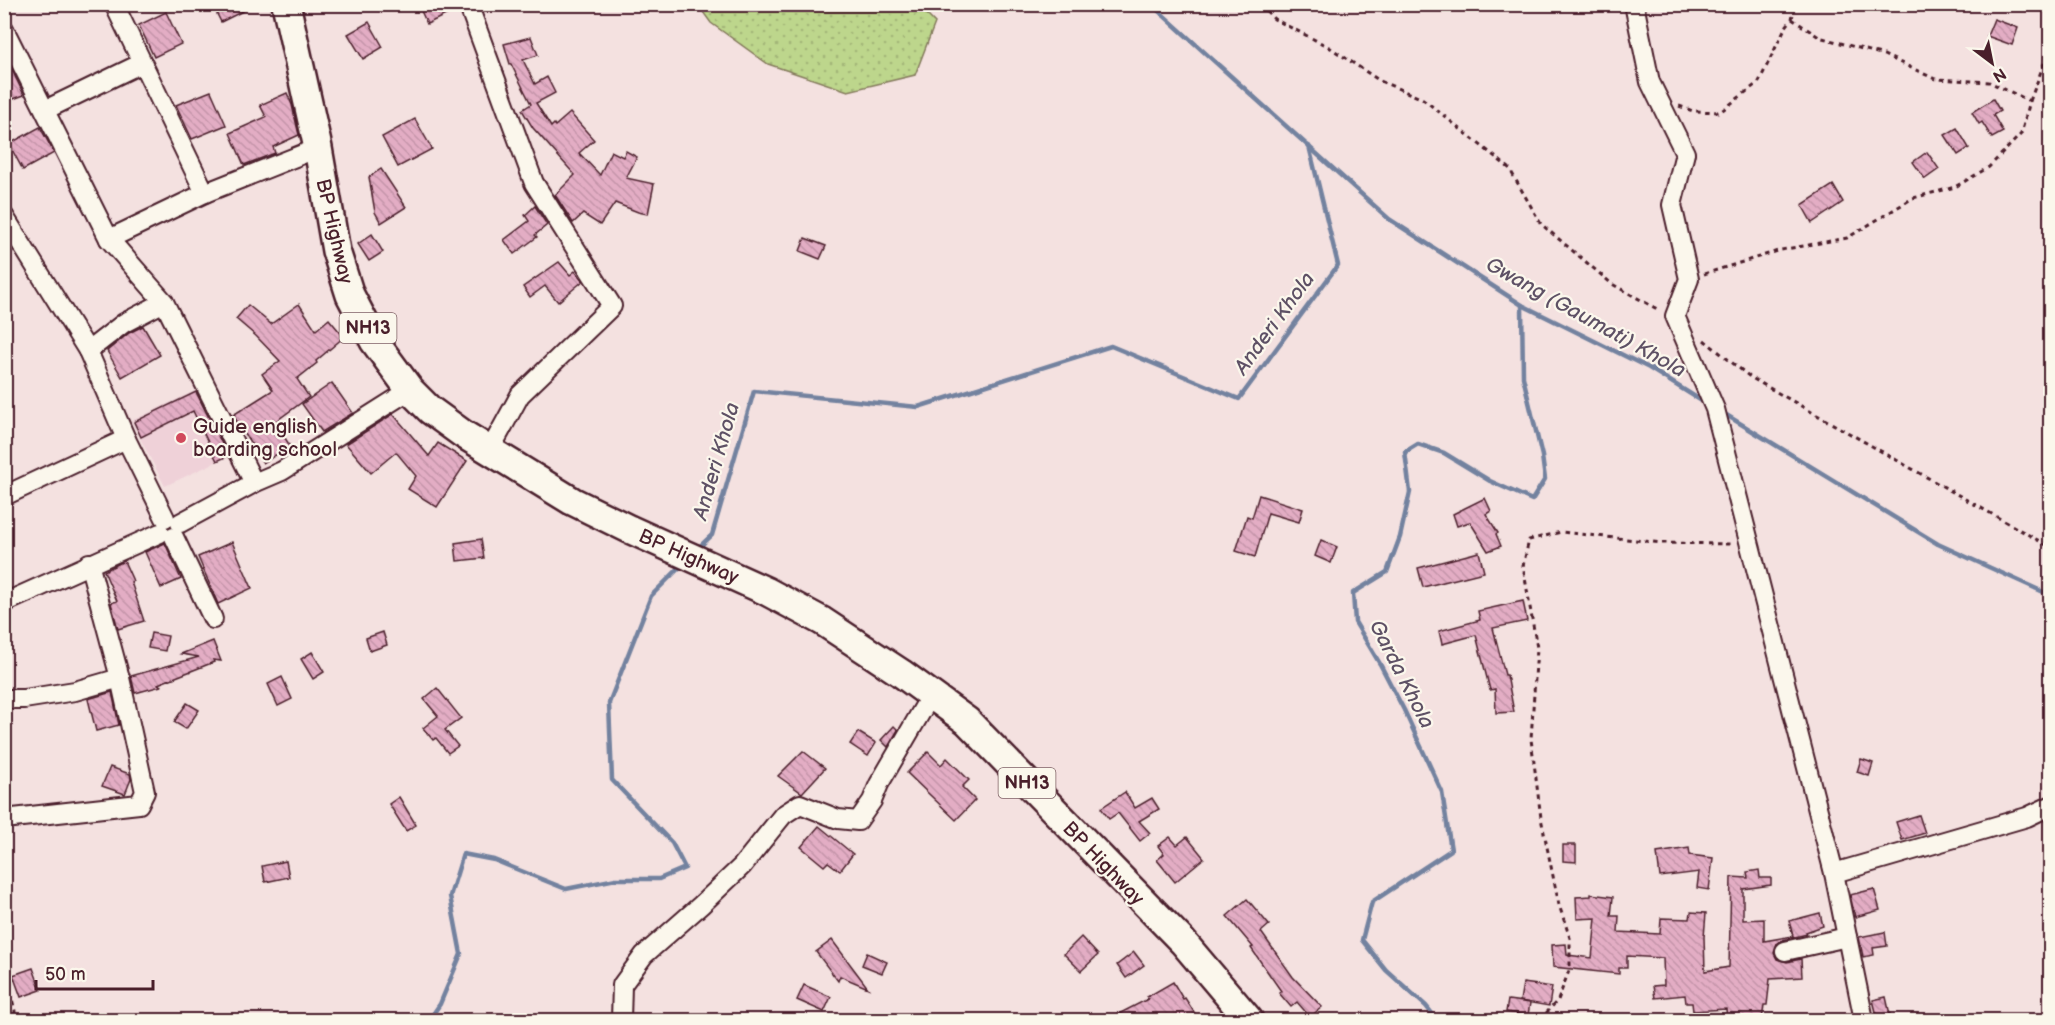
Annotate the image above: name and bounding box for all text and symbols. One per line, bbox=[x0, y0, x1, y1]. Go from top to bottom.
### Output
north arrow bbox=[1962, 33, 2022, 93]
text: N bbox=[1989, 63, 2009, 86]
street label: BP Highway bbox=[310, 176, 358, 286]
water label: Gwang (Gaumati) Khola bbox=[1481, 252, 1690, 383]
water label: Anderi Khola bbox=[1228, 267, 1320, 380]
road number: NH13 bbox=[340, 313, 397, 343]
water label: Anderi Khola bbox=[688, 400, 745, 524]
place label: Guide english boarding school bbox=[193, 415, 337, 462]
marker: Guide english boarding school bbox=[174, 431, 188, 445]
street label: BP Highway bbox=[635, 524, 742, 590]
water label: Garda Khola bbox=[1364, 616, 1440, 733]
road number: NH13 bbox=[998, 768, 1056, 798]
street label: BP Highway bbox=[1057, 817, 1149, 911]
scale bar bbox=[36, 953, 153, 991]
text: 50 m bbox=[45, 964, 86, 985]

